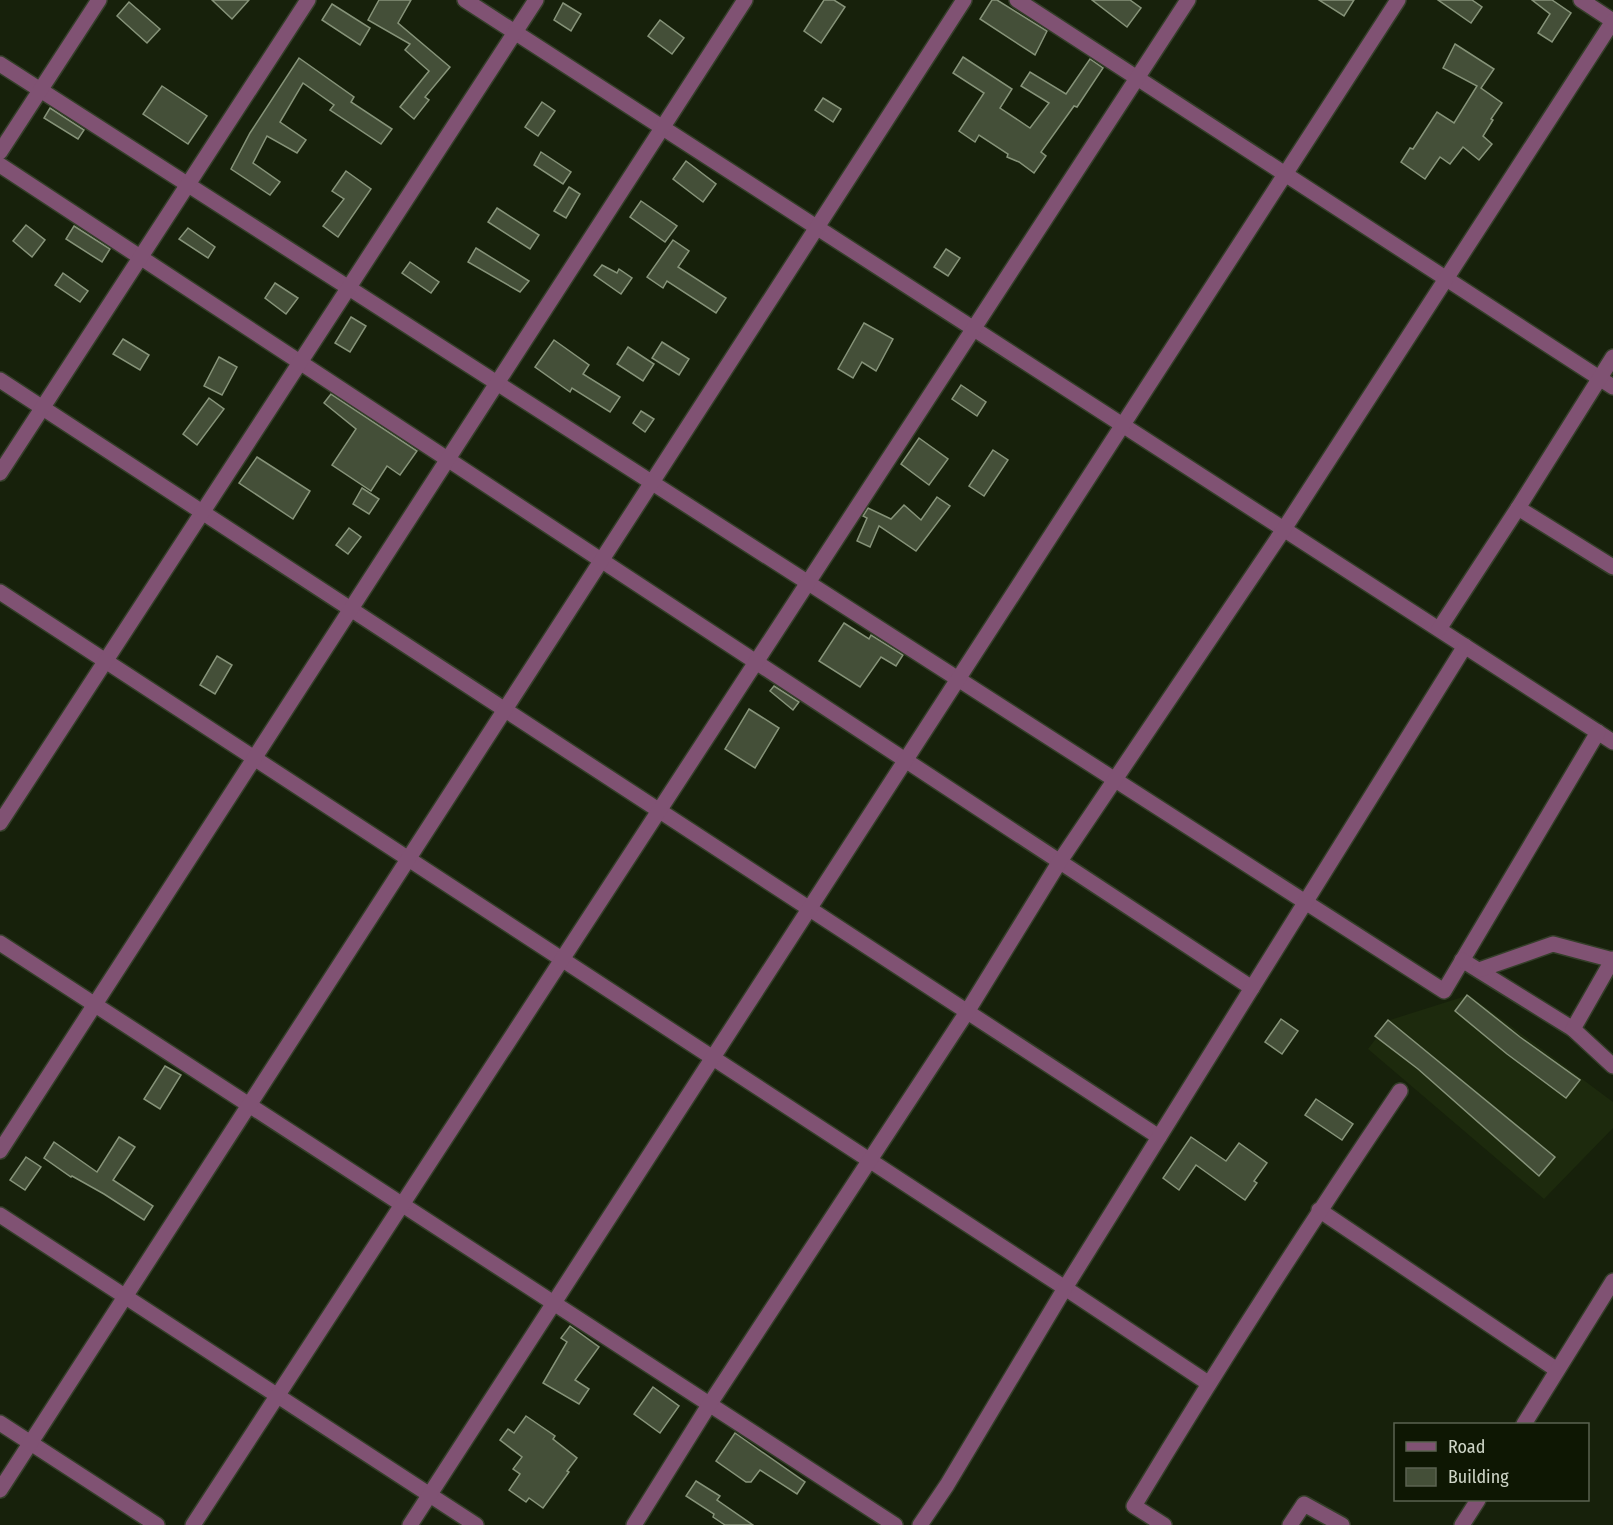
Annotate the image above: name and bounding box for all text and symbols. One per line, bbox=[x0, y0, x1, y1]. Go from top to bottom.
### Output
legend bbox=[1394, 1423, 1589, 1501]
text: Road bbox=[1448, 1436, 1485, 1458]
text: Building bbox=[1448, 1466, 1509, 1488]

